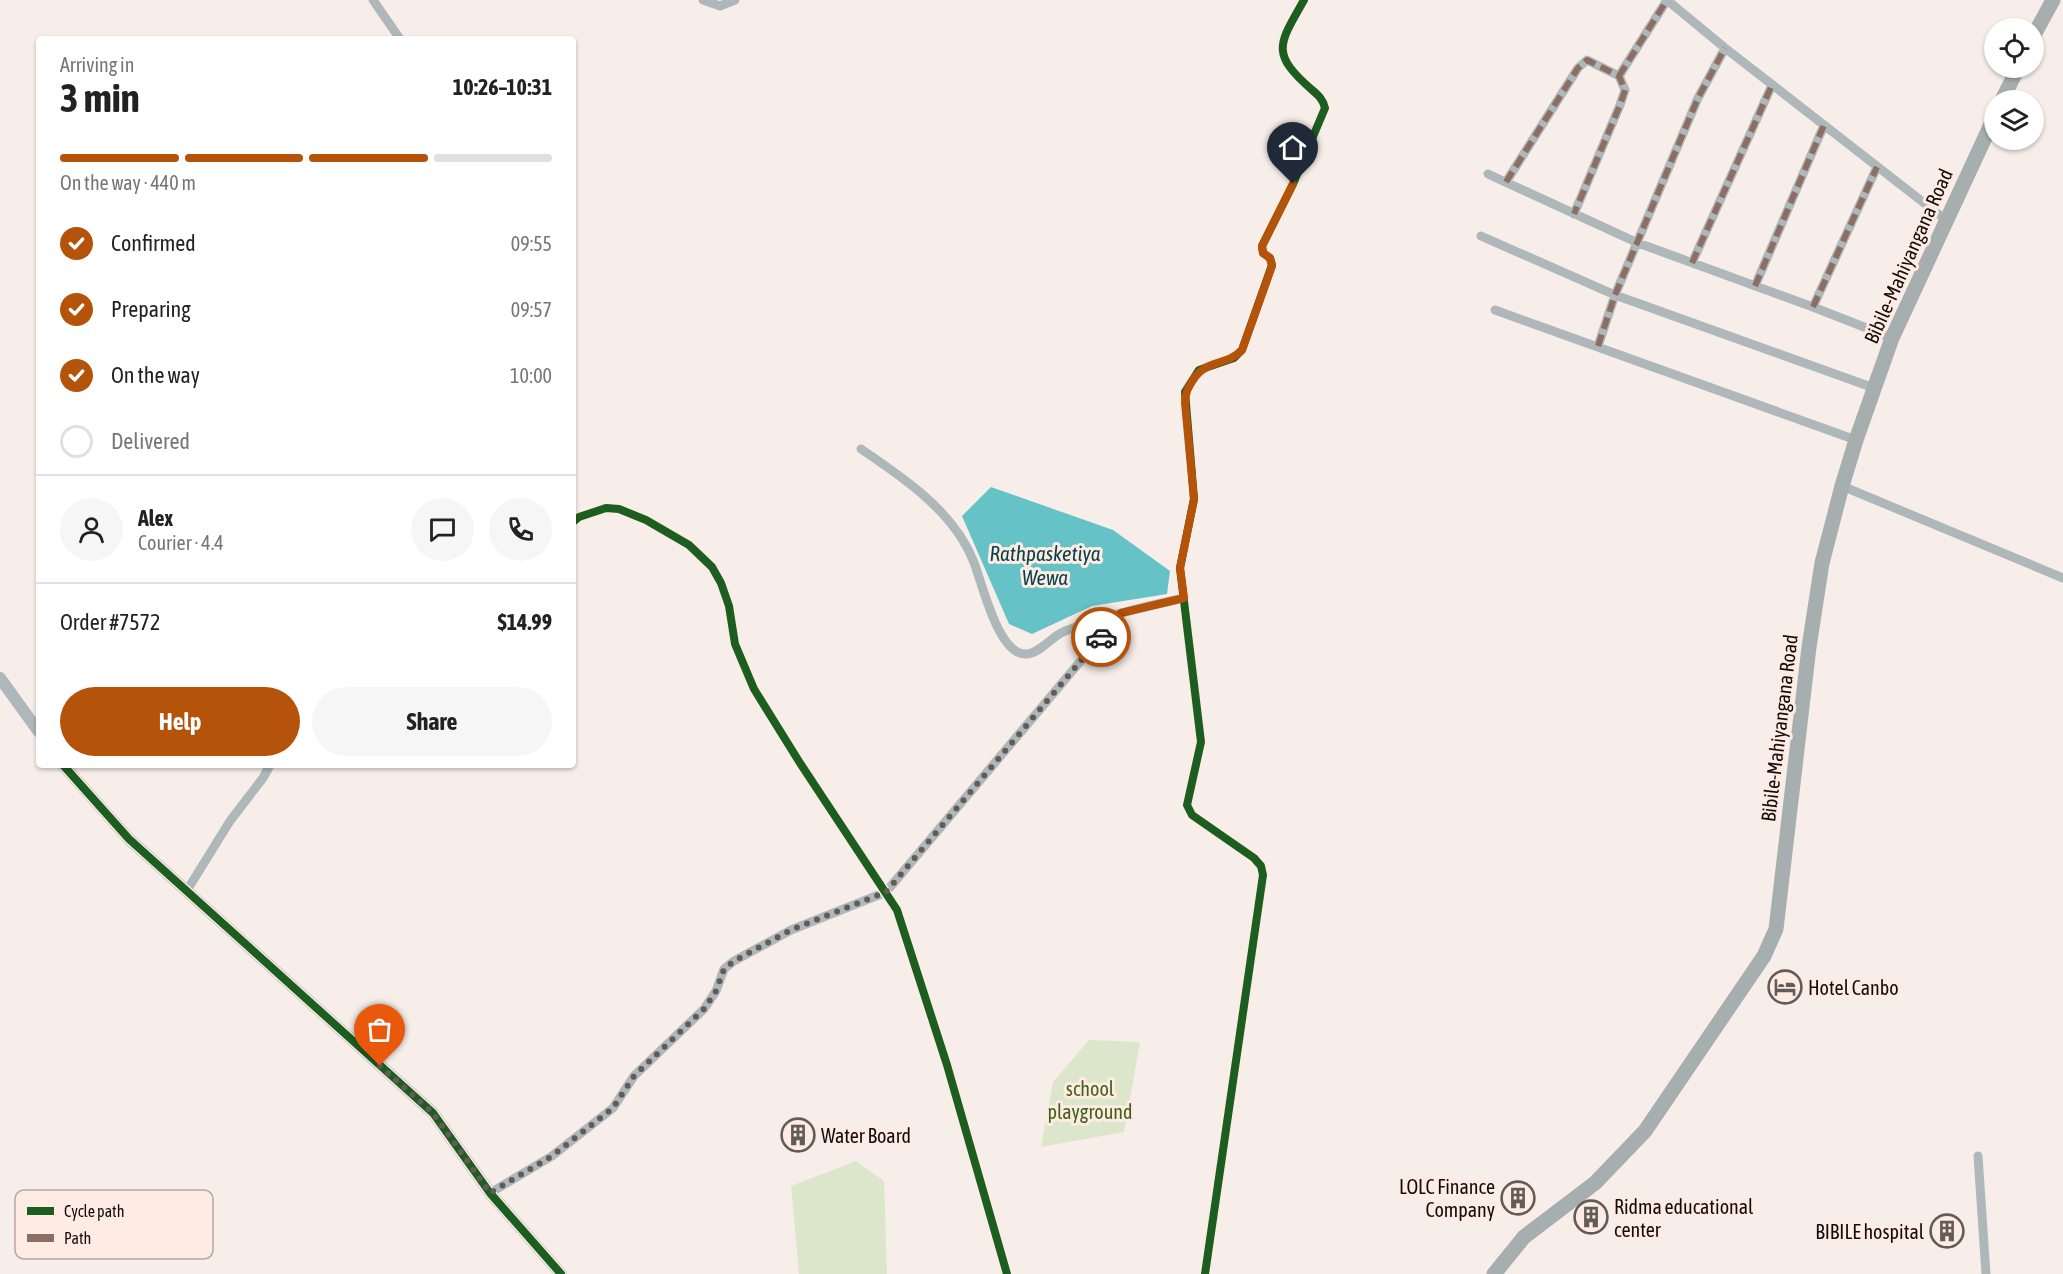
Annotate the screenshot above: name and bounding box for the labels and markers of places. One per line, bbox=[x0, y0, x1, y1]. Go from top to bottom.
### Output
pin bbox=[1267, 122, 1318, 184]
hotel icon: Hotel Canbo bbox=[1767, 969, 1803, 1005]
place label: Hotel Canbo bbox=[1808, 976, 1899, 999]
pin bbox=[354, 1004, 405, 1066]
building icon: Water Board bbox=[780, 1117, 816, 1153]
place label: Water Board bbox=[821, 1124, 911, 1147]
place label: LOLC Finance Company bbox=[1399, 1175, 1495, 1221]
building icon: LOLC Finance Company bbox=[1500, 1180, 1536, 1216]
place label: Ridma educational center bbox=[1614, 1195, 1754, 1241]
building icon: Ridma educational center bbox=[1573, 1199, 1609, 1235]
building icon: BIBILE hospital bbox=[1929, 1213, 1965, 1249]
place label: BIBILE hospital bbox=[1815, 1220, 1925, 1243]

